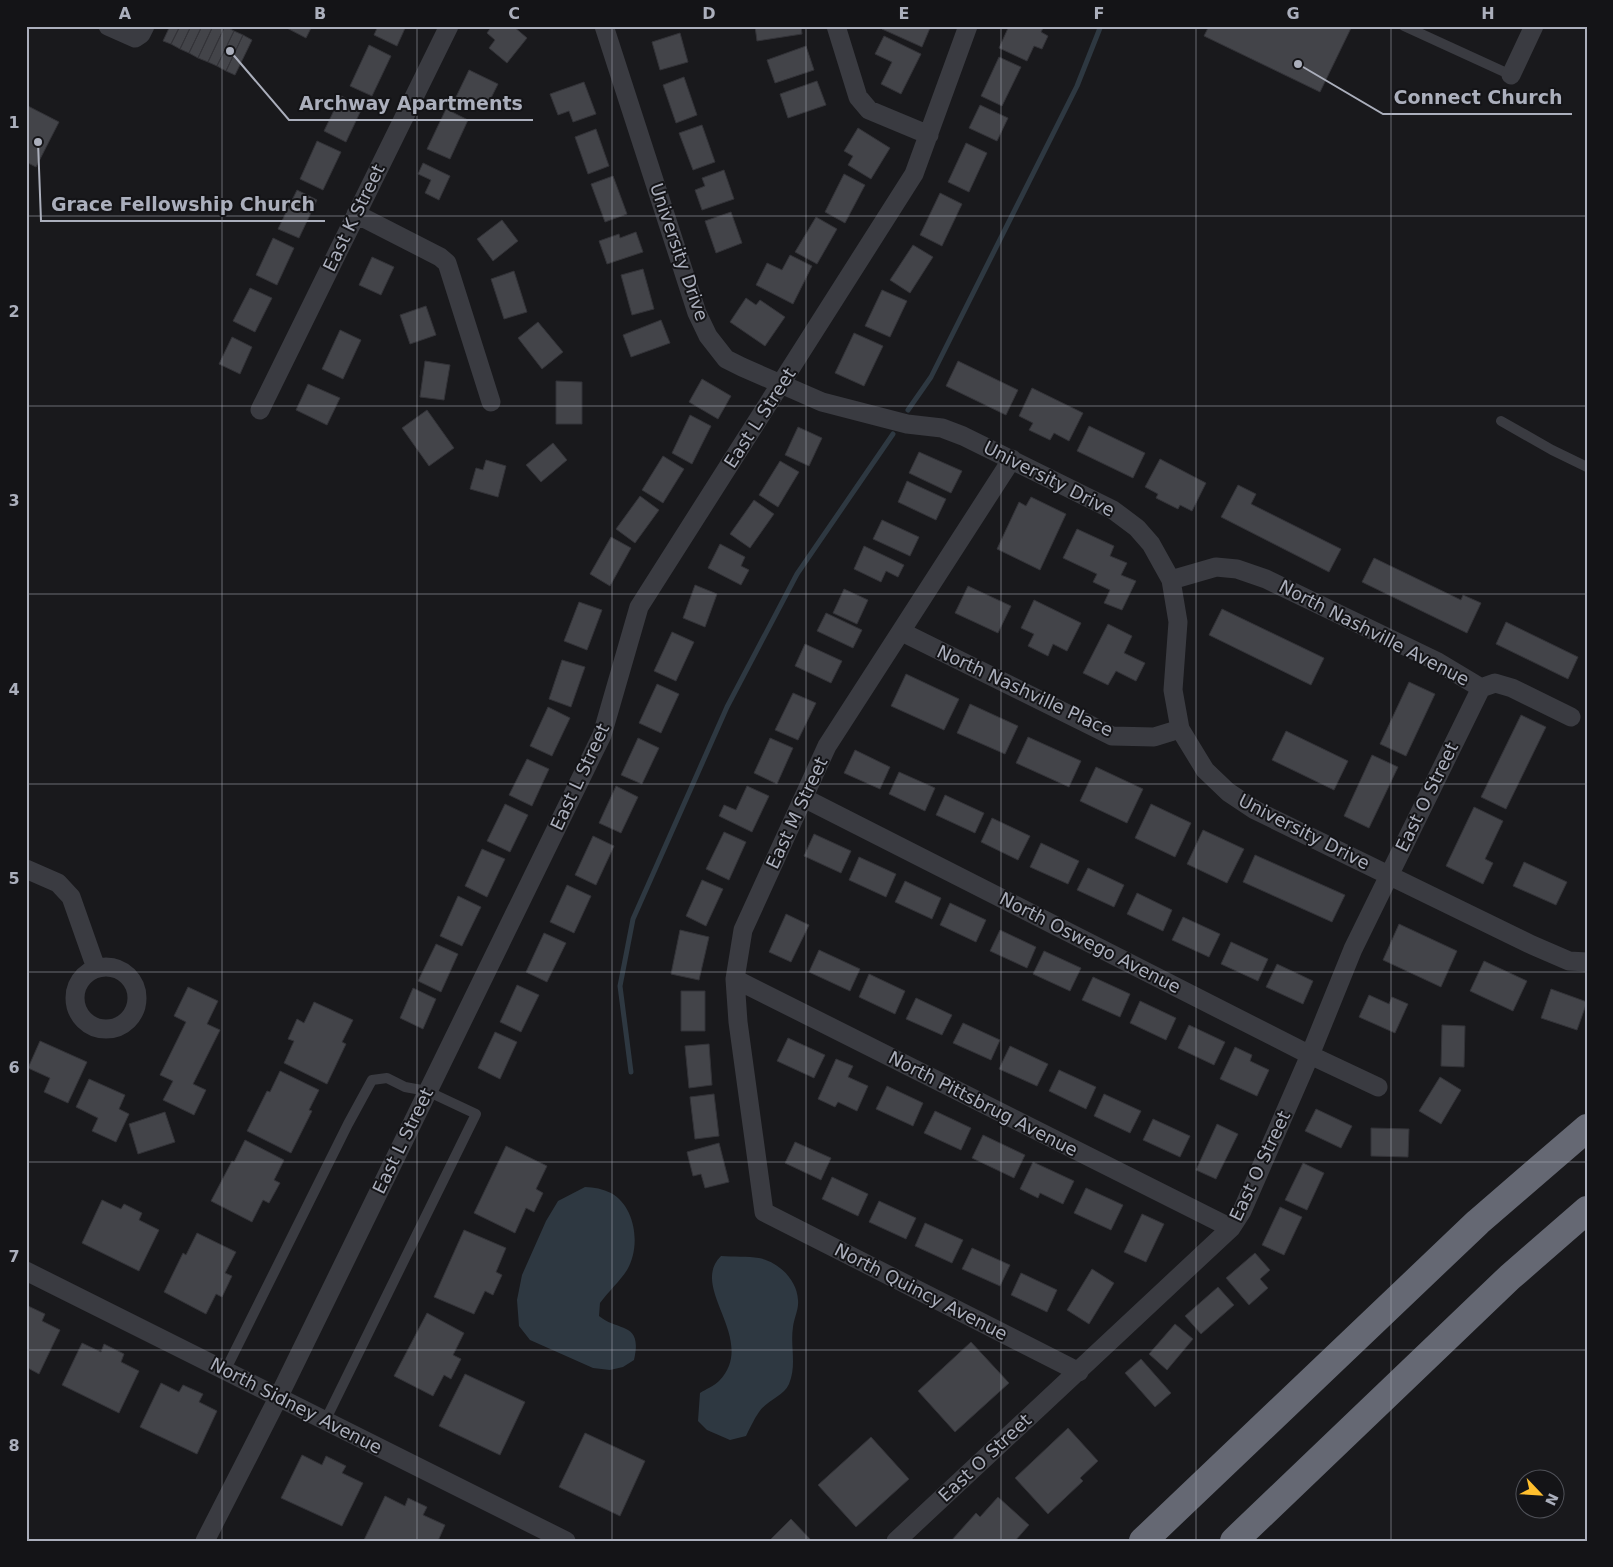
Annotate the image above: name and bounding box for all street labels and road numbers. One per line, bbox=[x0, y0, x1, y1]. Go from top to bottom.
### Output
street label: East K Street bbox=[319, 161, 389, 275]
street label: University Drive bbox=[646, 180, 713, 324]
street label: East L Street bbox=[719, 364, 800, 472]
street label: University Drive bbox=[980, 436, 1118, 521]
street label: North Nashville Avenue bbox=[1276, 575, 1473, 690]
street label: North Nashville Place bbox=[934, 641, 1116, 741]
street label: East L Street bbox=[546, 720, 613, 833]
street label: East O Street bbox=[1391, 739, 1462, 855]
street label: East M Street bbox=[762, 754, 832, 872]
street label: University Drive bbox=[1235, 789, 1373, 874]
street label: North Oswego Avenue bbox=[996, 888, 1184, 997]
street label: North Pittsbrug Avenue bbox=[885, 1047, 1081, 1160]
street label: East L Street bbox=[368, 1084, 437, 1197]
street label: East O Street bbox=[1225, 1107, 1294, 1224]
street label: North Quincy Avenue bbox=[831, 1239, 1011, 1344]
street label: North Sidney Avenue bbox=[207, 1353, 385, 1458]
street label: East O Street bbox=[934, 1409, 1035, 1506]

